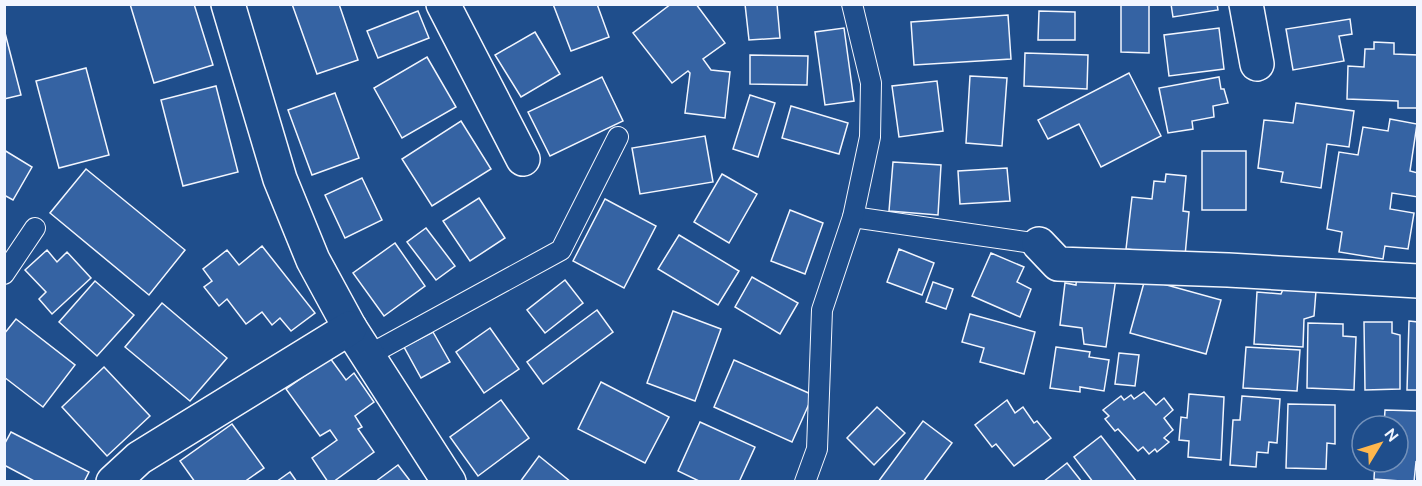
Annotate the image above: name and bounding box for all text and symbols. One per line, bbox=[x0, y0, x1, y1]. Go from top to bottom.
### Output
north arrow bbox=[1350, 414, 1410, 474]
text: N bbox=[1381, 425, 1403, 445]

